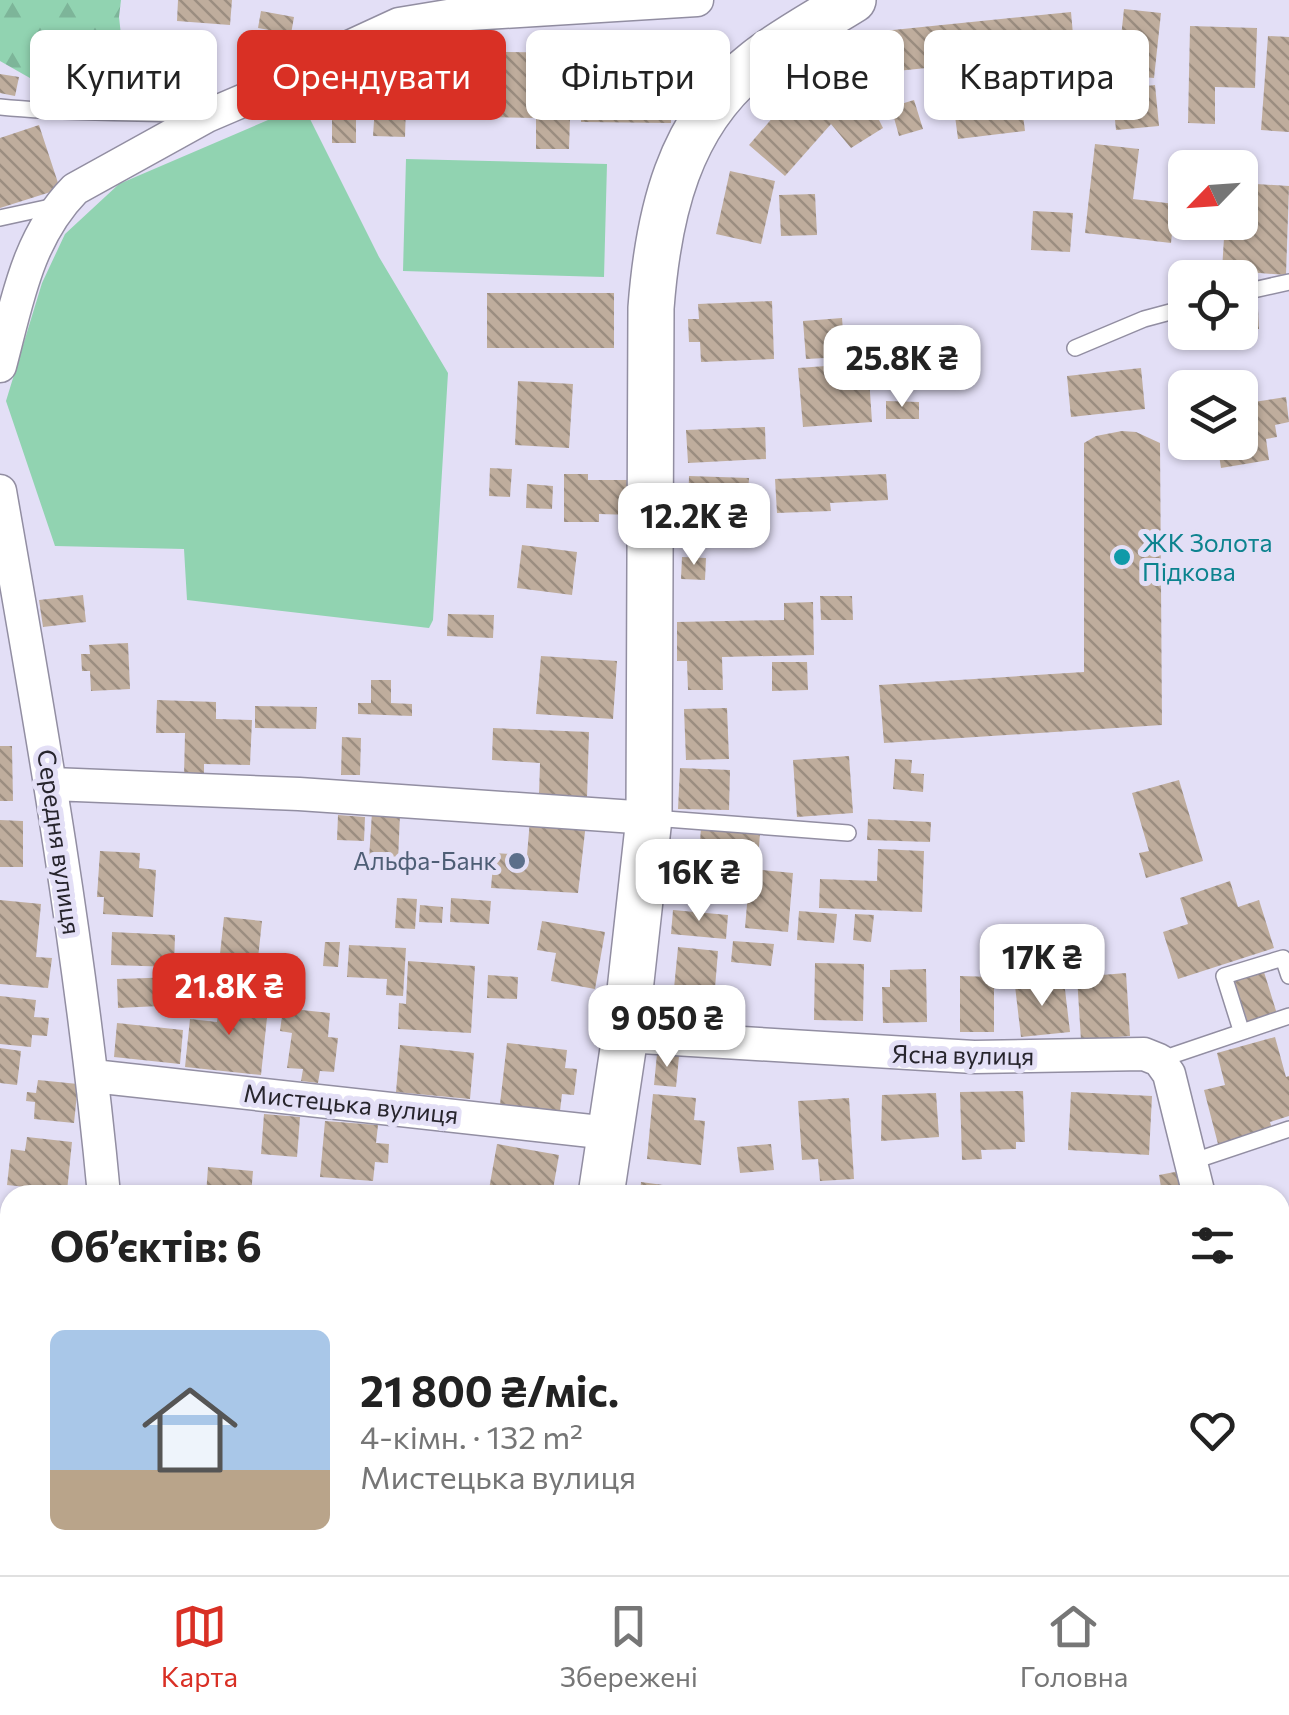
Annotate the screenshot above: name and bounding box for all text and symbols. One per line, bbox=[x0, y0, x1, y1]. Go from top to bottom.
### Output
chip: Купити bbox=[30, 30, 217, 120]
chip: Орендувати bbox=[237, 30, 506, 120]
chip: Фільтри bbox=[526, 30, 730, 120]
chip: Нове bbox=[750, 30, 904, 120]
chip: Квартира bbox=[924, 30, 1149, 120]
north arrow bbox=[1168, 150, 1258, 240]
map controls bbox=[1168, 150, 1258, 460]
button: locate bbox=[1168, 260, 1258, 350]
pin: 25.8K ₴ bbox=[810, 325, 994, 410]
text: 25.8K ₴ bbox=[846, 337, 958, 377]
button: layers bbox=[1168, 370, 1258, 460]
pin: 12.2K ₴ bbox=[602, 483, 786, 568]
text: 12.2K ₴ bbox=[640, 495, 748, 535]
place label: ЖК Золота Підкова bbox=[1142, 527, 1272, 586]
marker: ЖК Золота Підкова bbox=[1111, 546, 1133, 568]
street label: Середня вулиця bbox=[32, 747, 88, 936]
pin: 16K ₴ bbox=[629, 839, 769, 924]
place label: Альфа-Банк bbox=[353, 845, 497, 875]
marker: Альфа-Банк bbox=[506, 850, 528, 872]
text: 16K ₴ bbox=[658, 851, 740, 891]
pin: 17K ₴ bbox=[972, 924, 1112, 1009]
text: 17K ₴ bbox=[1002, 936, 1082, 976]
pin: 21.8K ₴ bbox=[137, 953, 321, 1038]
text: 21.8K ₴ bbox=[174, 965, 284, 1005]
pin: 9 050 ₴ bbox=[575, 985, 759, 1070]
text: 9 050 ₴ bbox=[610, 997, 724, 1037]
street label: Ясна вулиця bbox=[891, 1038, 1035, 1070]
street label: Мистецька вулиця bbox=[242, 1077, 460, 1129]
icon: filters bbox=[1185, 1218, 1240, 1273]
text: Об’єктів: 6 bbox=[50, 1219, 262, 1271]
text: 21 800 ₴/міс. bbox=[360, 1364, 619, 1416]
icon: home bbox=[130, 1370, 250, 1490]
icon: heart bbox=[1185, 1403, 1240, 1458]
text: 4-кімн. · 132 m² bbox=[360, 1416, 583, 1456]
text: Мистецька вулиця bbox=[360, 1456, 636, 1496]
tab: Карта bbox=[161, 1599, 238, 1693]
tab: Збережені bbox=[560, 1599, 698, 1693]
tab: Головна bbox=[1020, 1599, 1128, 1693]

